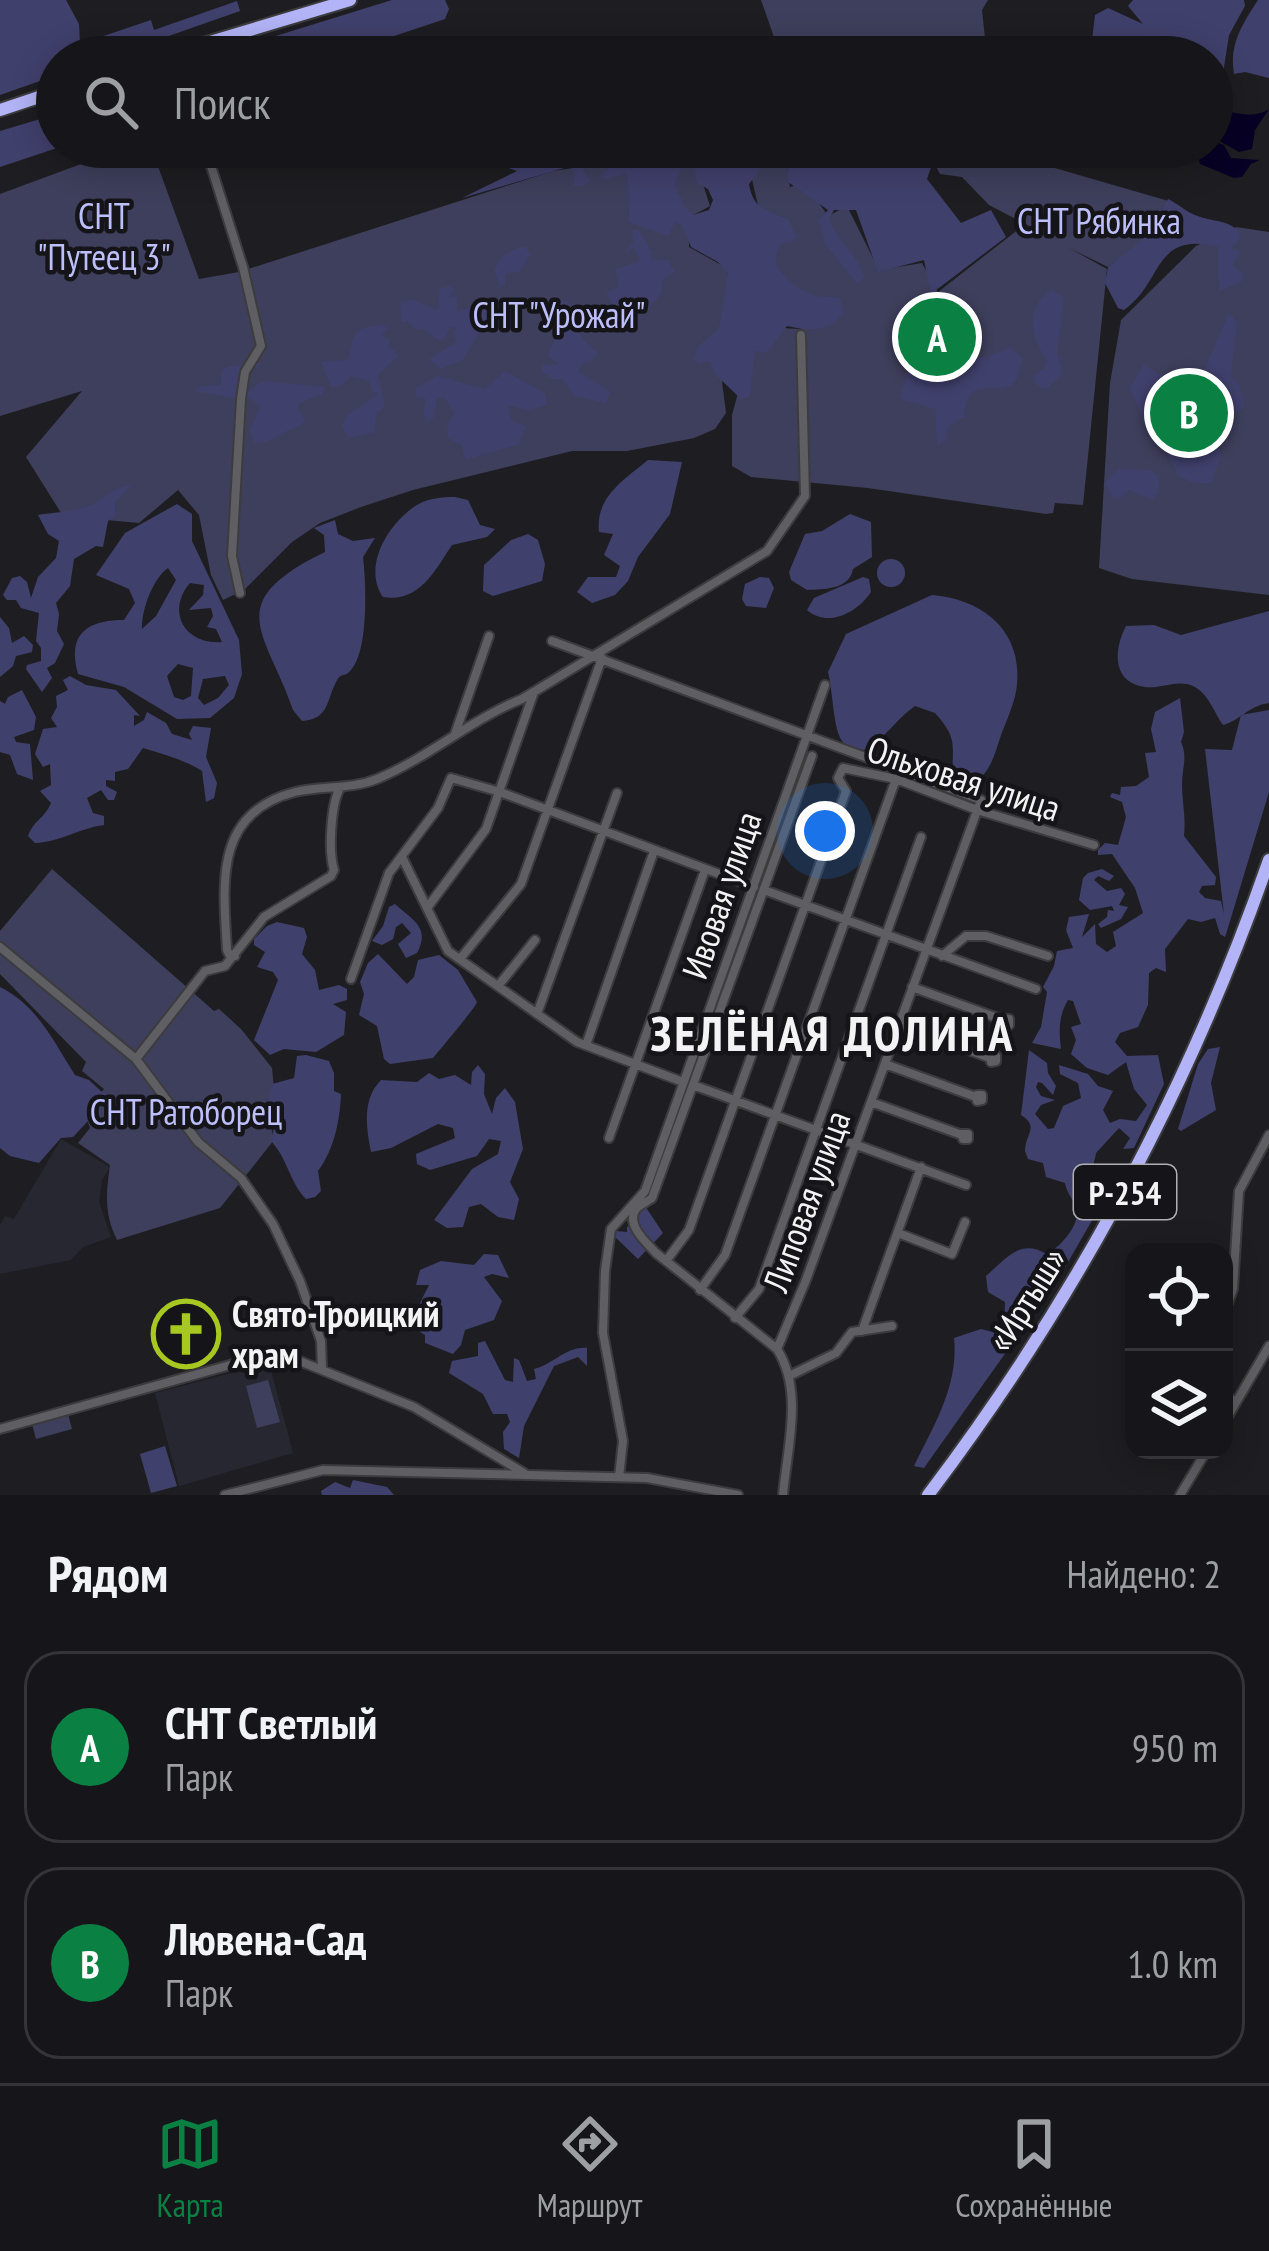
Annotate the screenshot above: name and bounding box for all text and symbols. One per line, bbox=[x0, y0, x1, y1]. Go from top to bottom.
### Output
search box bbox=[36, 36, 1233, 168]
icon: search bbox=[78, 69, 144, 135]
text: Поиск bbox=[174, 73, 270, 131]
park label: СНТ "Путеец 3" bbox=[37, 192, 171, 280]
park label: СНТ Рябинка bbox=[1017, 197, 1181, 244]
park label: СНТ "Урожай" bbox=[472, 291, 646, 338]
pin: A bbox=[898, 292, 976, 382]
pin: B bbox=[1150, 368, 1228, 458]
street label: Ольховая улица bbox=[862, 725, 1066, 831]
your location bbox=[795, 801, 855, 861]
street label: Ивовая улица bbox=[670, 805, 772, 985]
district label: ЗЕЛЁНАЯ ДОЛИНА bbox=[651, 1002, 1015, 1064]
park label: СНТ Ратоборец bbox=[90, 1088, 282, 1135]
street label: Липовая улица bbox=[751, 1104, 860, 1299]
road number: Р-254 bbox=[1074, 1165, 1176, 1219]
street label: «Иртыш» bbox=[976, 1238, 1076, 1360]
map controls bbox=[1125, 1243, 1233, 1459]
button: locate bbox=[1125, 1243, 1233, 1351]
place label: Свято-Троицкий храм bbox=[232, 1290, 439, 1378]
church icon: Свято-Троицкий храм bbox=[151, 1299, 221, 1369]
button: layers bbox=[1125, 1351, 1233, 1459]
text: Рядом bbox=[48, 1540, 168, 1606]
text: Найдено: 2 bbox=[1067, 1548, 1221, 1599]
text: СНТ Светлый bbox=[165, 1693, 377, 1751]
text: A bbox=[80, 1722, 100, 1773]
text: 950 m bbox=[1132, 1722, 1218, 1773]
text: Парк bbox=[165, 1751, 233, 1802]
text: Лювена-Сад bbox=[165, 1909, 366, 1967]
text: B bbox=[80, 1938, 100, 1989]
text: 1.0 km bbox=[1127, 1938, 1218, 1989]
text: Парк bbox=[165, 1967, 233, 2018]
tab: Карта bbox=[157, 2111, 224, 2226]
tab: Маршрут bbox=[537, 2111, 642, 2226]
tab: Сохранённые bbox=[955, 2111, 1112, 2226]

